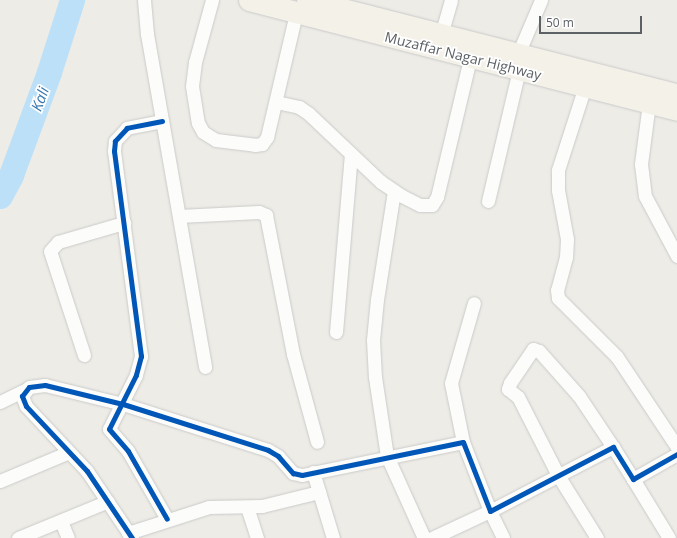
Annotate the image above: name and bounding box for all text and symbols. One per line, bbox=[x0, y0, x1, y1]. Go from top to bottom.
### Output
scale bar bbox=[541, 8, 644, 34]
text: 50 m bbox=[546, 14, 574, 31]
street label: Muzaffar Nagar Highway bbox=[383, 28, 543, 84]
water label: Kali bbox=[27, 84, 53, 114]

